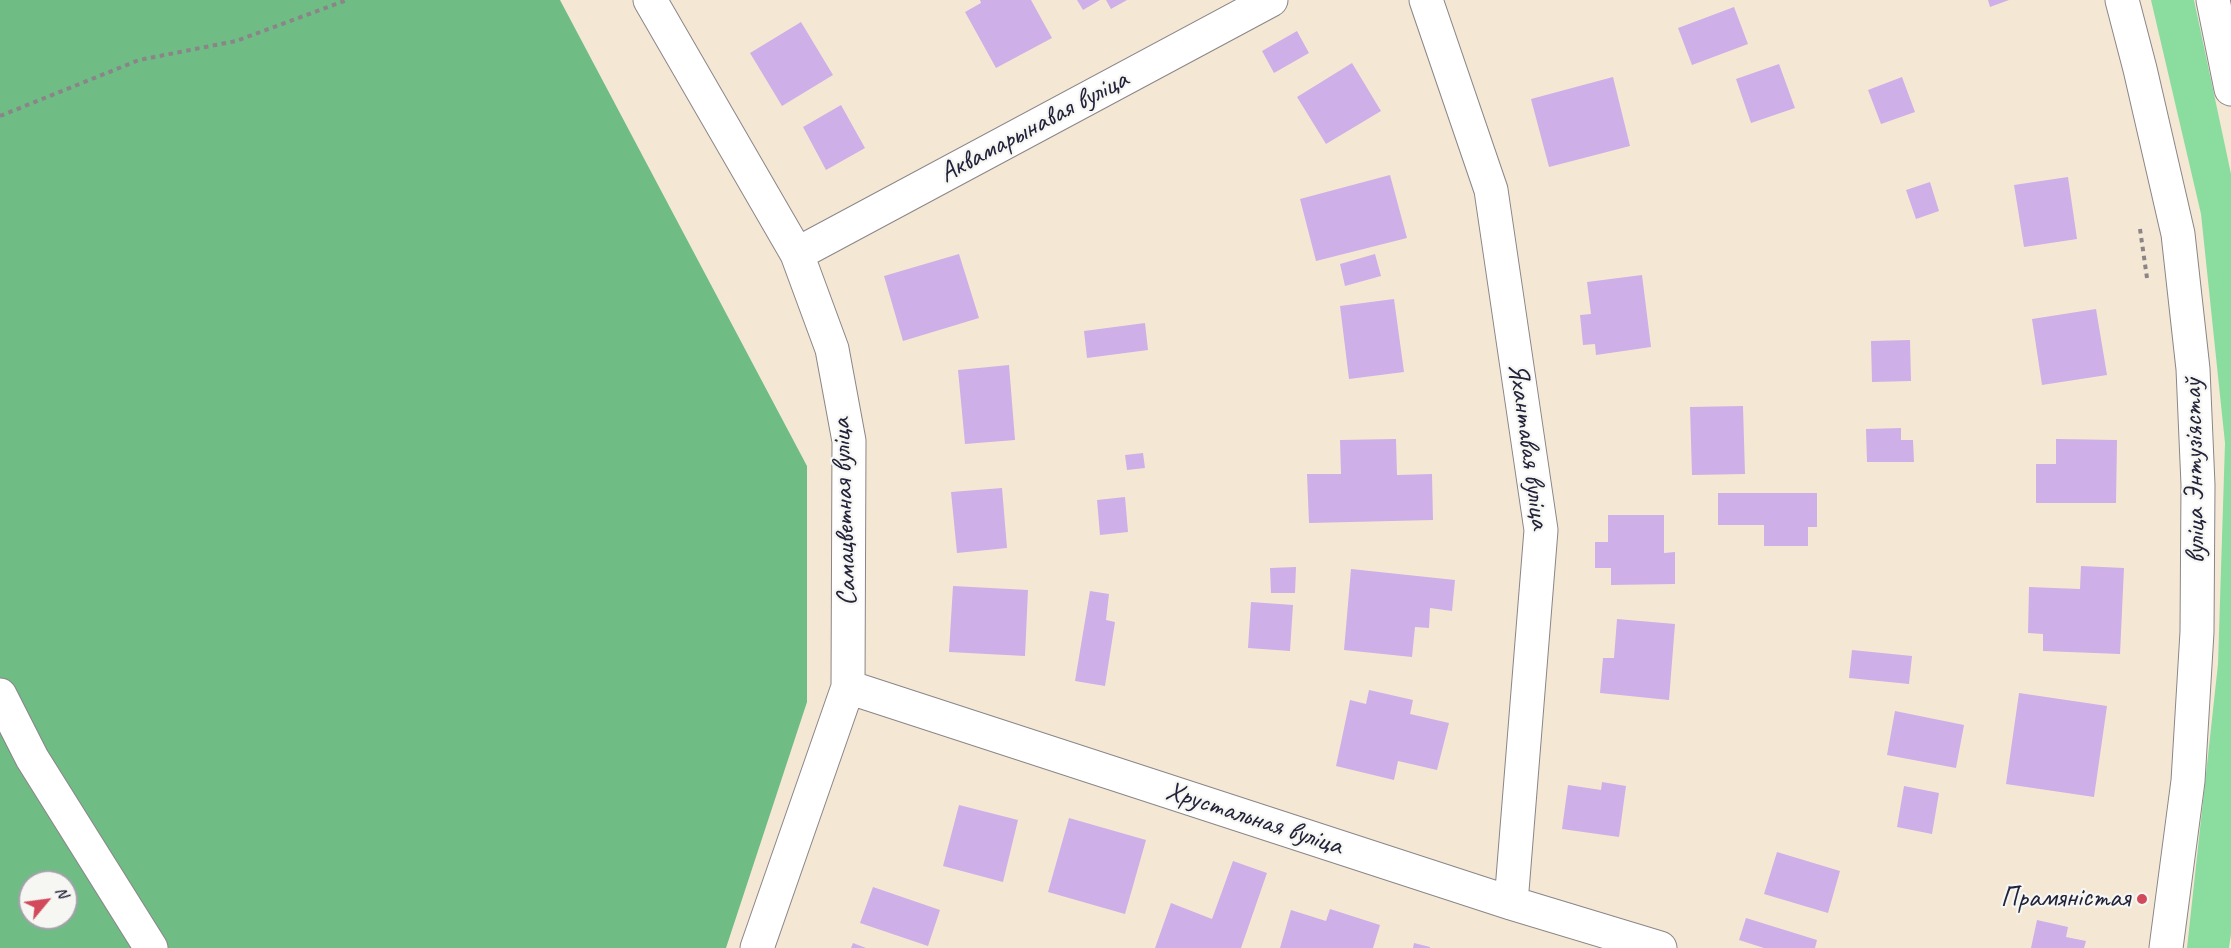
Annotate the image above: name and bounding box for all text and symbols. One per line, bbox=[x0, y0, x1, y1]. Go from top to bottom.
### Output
street label: Аквамарынавая вуліца bbox=[934, 63, 1134, 191]
street label: Яхантавая вуліца bbox=[1500, 361, 1556, 531]
street label: вуліца Энтузіястаў bbox=[2177, 378, 2213, 564]
street label: Самацветная вуліца bbox=[825, 417, 865, 607]
street label: Хрустальная вуліца bbox=[1162, 775, 1346, 863]
north arrow bbox=[18, 870, 78, 930]
place label: Прамяністая bbox=[2000, 882, 2130, 916]
text: N bbox=[51, 883, 73, 901]
marker: Прамяністая bbox=[2135, 892, 2149, 906]

